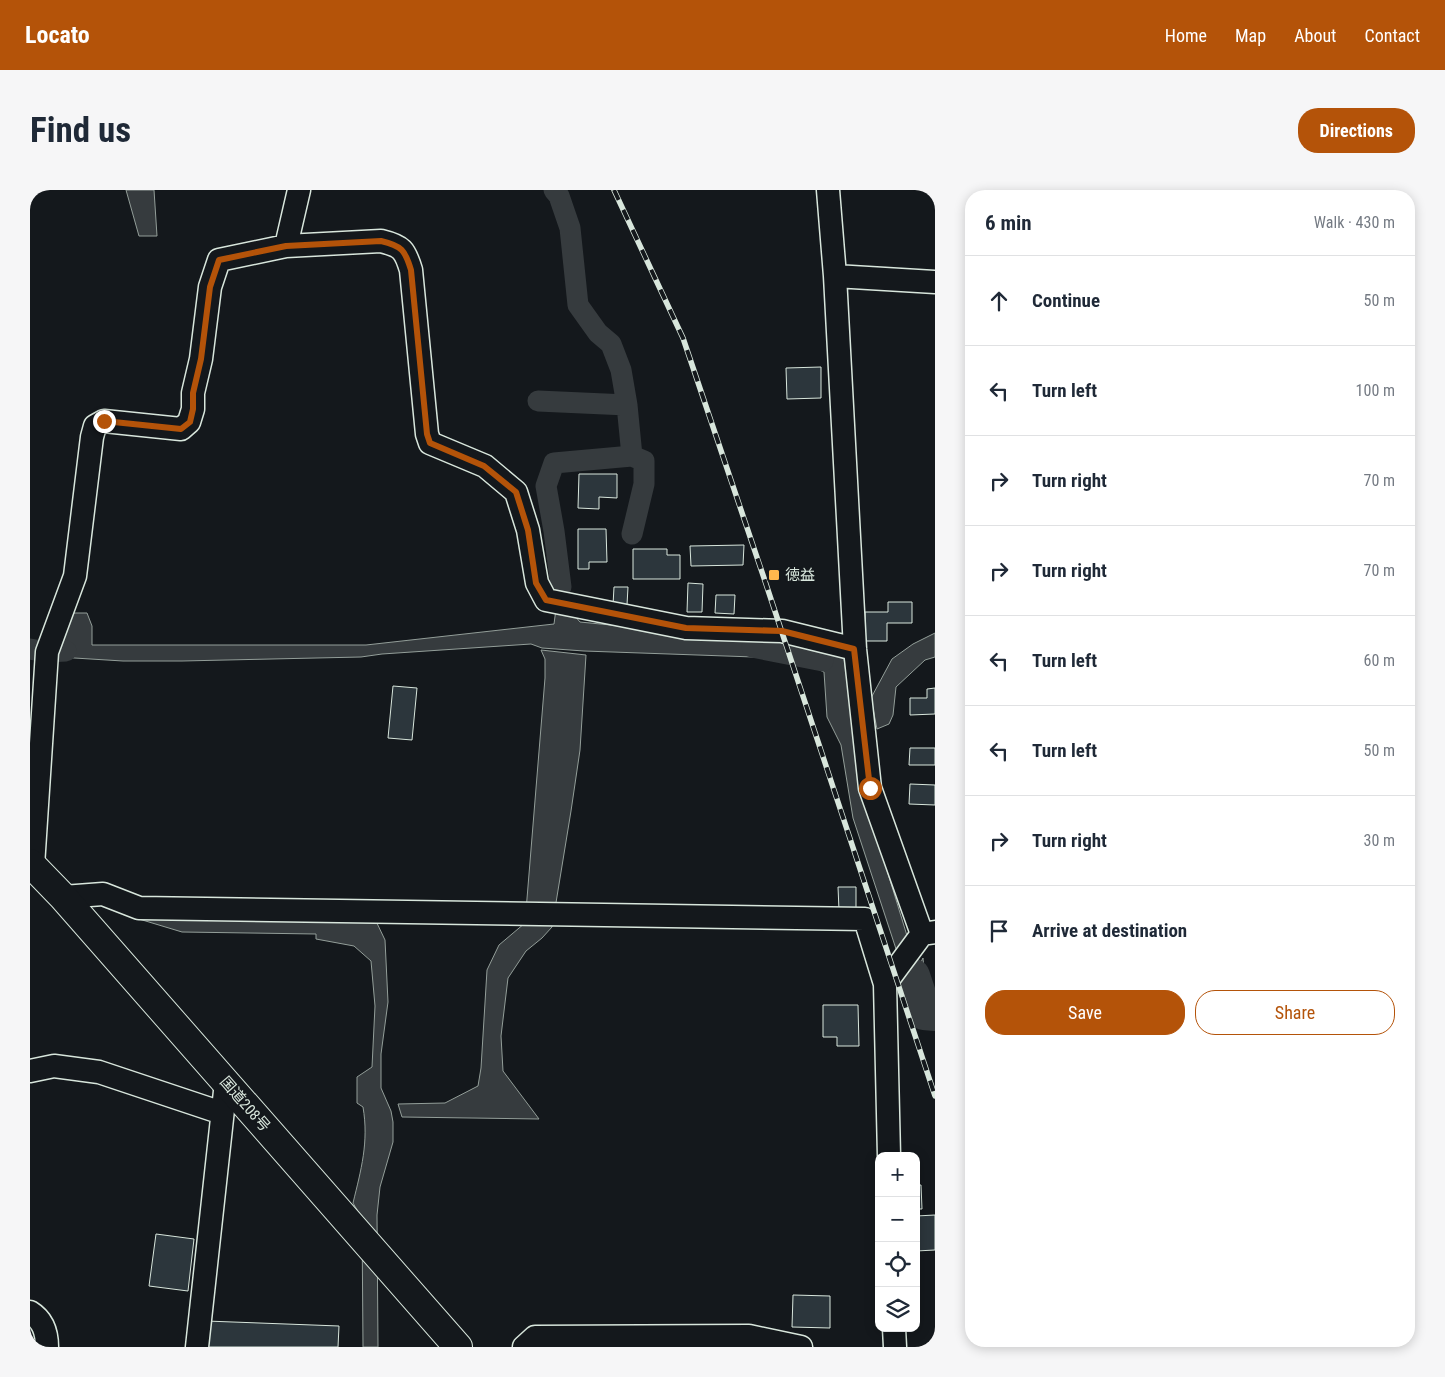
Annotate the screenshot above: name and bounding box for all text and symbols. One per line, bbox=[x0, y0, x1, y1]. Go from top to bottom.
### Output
text: Locato bbox=[25, 21, 90, 49]
text: Home bbox=[1165, 25, 1207, 46]
text: Map bbox=[1235, 25, 1266, 46]
text: About bbox=[1294, 25, 1336, 46]
text: Contact bbox=[1364, 25, 1420, 46]
button: Directions bbox=[1298, 108, 1415, 153]
text: Find us bbox=[30, 110, 131, 151]
text: 6 min bbox=[985, 211, 1032, 235]
text: Walk · 430 m bbox=[1314, 213, 1395, 232]
icon: ahead bbox=[985, 287, 1013, 315]
text: Continue bbox=[1032, 289, 1100, 312]
text: 50 m bbox=[1363, 291, 1395, 310]
icon: left bbox=[985, 377, 1013, 405]
text: Turn left bbox=[1032, 379, 1097, 402]
text: 100 m bbox=[1356, 381, 1395, 400]
route end bbox=[93, 410, 116, 433]
icon: right bbox=[985, 467, 1013, 495]
text: Turn right bbox=[1032, 469, 1107, 492]
text: 70 m bbox=[1363, 471, 1395, 490]
icon: right bbox=[985, 557, 1013, 585]
text: Turn right bbox=[1032, 559, 1107, 582]
text: 70 m bbox=[1363, 561, 1395, 580]
place label: 徳益 bbox=[785, 566, 815, 584]
marker: 徳益 bbox=[767, 568, 781, 582]
icon: left bbox=[985, 647, 1013, 675]
text: Turn left bbox=[1032, 649, 1097, 672]
text: 60 m bbox=[1363, 651, 1395, 670]
icon: left bbox=[985, 737, 1013, 765]
text: Turn left bbox=[1032, 739, 1097, 762]
text: 50 m bbox=[1363, 741, 1395, 760]
route start bbox=[859, 777, 882, 800]
icon: right bbox=[985, 827, 1013, 855]
text: Turn right bbox=[1032, 829, 1107, 852]
text: 30 m bbox=[1363, 831, 1395, 850]
icon: arrive bbox=[985, 917, 1013, 945]
text: Arrive at destination bbox=[1032, 919, 1187, 942]
button: Save bbox=[985, 990, 1185, 1035]
button: Share bbox=[1195, 990, 1395, 1035]
street label: 国道208号 bbox=[216, 1073, 274, 1135]
map controls bbox=[875, 1152, 920, 1332]
button: + bbox=[875, 1152, 920, 1197]
button: − bbox=[875, 1197, 920, 1242]
button: locate bbox=[875, 1242, 920, 1287]
button: layers bbox=[875, 1287, 920, 1332]

